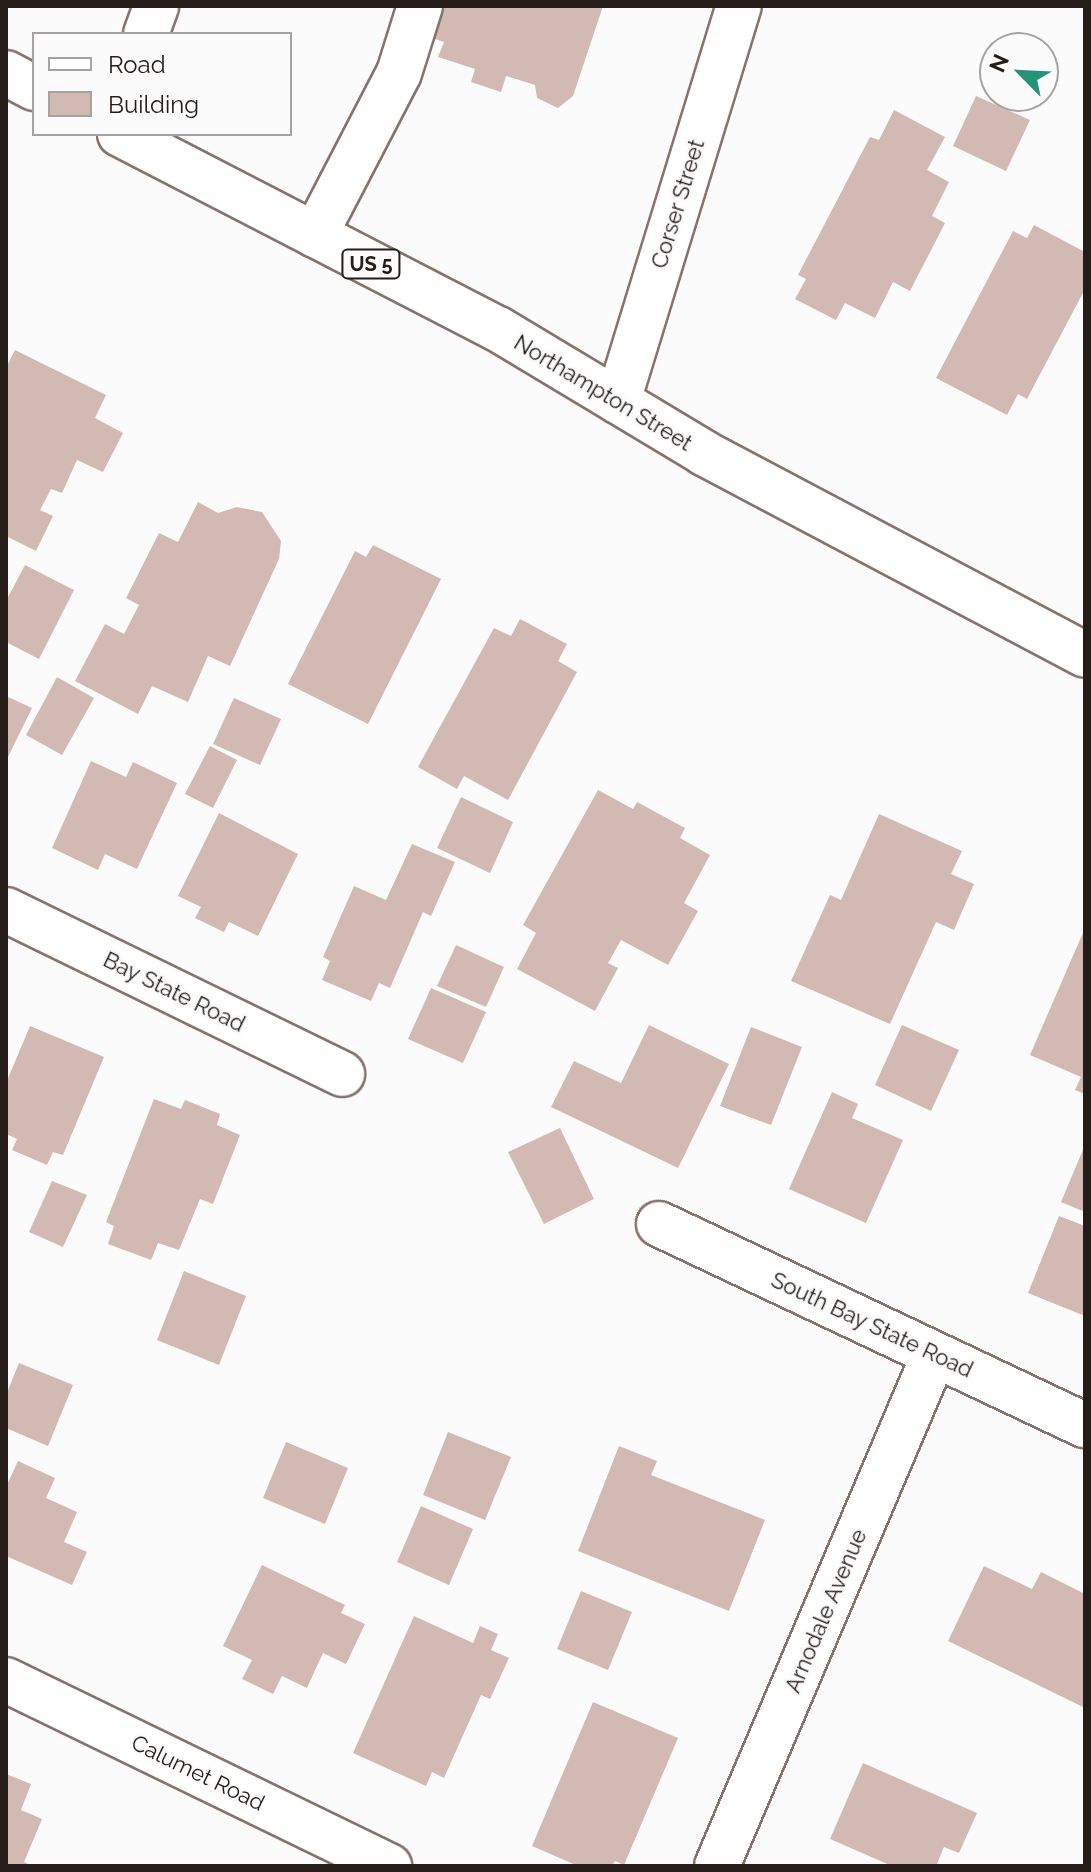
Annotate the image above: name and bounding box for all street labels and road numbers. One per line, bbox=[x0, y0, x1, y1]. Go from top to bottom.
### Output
street label: Corser Street bbox=[646, 136, 710, 272]
road number: US 5 bbox=[341, 248, 401, 280]
street label: Northampton Street bbox=[509, 329, 697, 457]
street label: Bay State Road bbox=[99, 946, 249, 1038]
street label: South Bay State Road bbox=[767, 1267, 977, 1383]
street label: Arnodale Avenue bbox=[779, 1525, 873, 1697]
street label: Calumet Road bbox=[127, 1729, 269, 1817]

